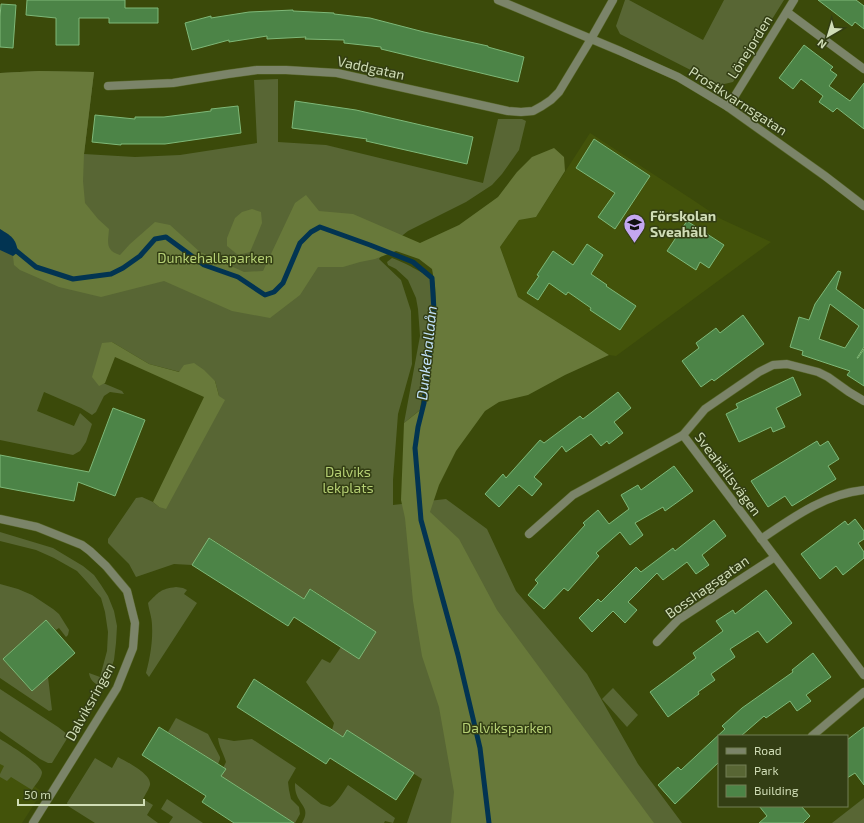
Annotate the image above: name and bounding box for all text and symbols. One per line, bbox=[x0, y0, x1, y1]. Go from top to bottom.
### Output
street label: Lönejorden bbox=[723, 12, 776, 82]
north arrow bbox=[808, 16, 848, 56]
text: N bbox=[814, 37, 829, 52]
street label: Vaddgatan bbox=[336, 52, 406, 83]
street label: Prostkvarnsgatan bbox=[686, 62, 791, 139]
place label: Förskolan Sveahäll bbox=[650, 207, 716, 240]
school or university icon: Förskolan Sveahäll bbox=[622, 211, 648, 244]
park label: Dunkehallaparken bbox=[157, 249, 273, 266]
water label: Dunkehallaån bbox=[412, 305, 440, 401]
street label: Sveahällsvägen bbox=[692, 429, 765, 519]
park label: Dalviks lekplats bbox=[322, 463, 374, 496]
street label: Bosshagsgatan bbox=[662, 551, 752, 622]
street label: Dalviksringen bbox=[61, 660, 118, 744]
park label: Dalviksparken bbox=[462, 719, 552, 736]
legend bbox=[718, 735, 848, 807]
text: Road bbox=[754, 743, 782, 757]
text: Park bbox=[754, 763, 779, 777]
scale bar bbox=[18, 781, 144, 807]
text: Building bbox=[754, 783, 799, 797]
text: 50 m bbox=[24, 787, 51, 801]

